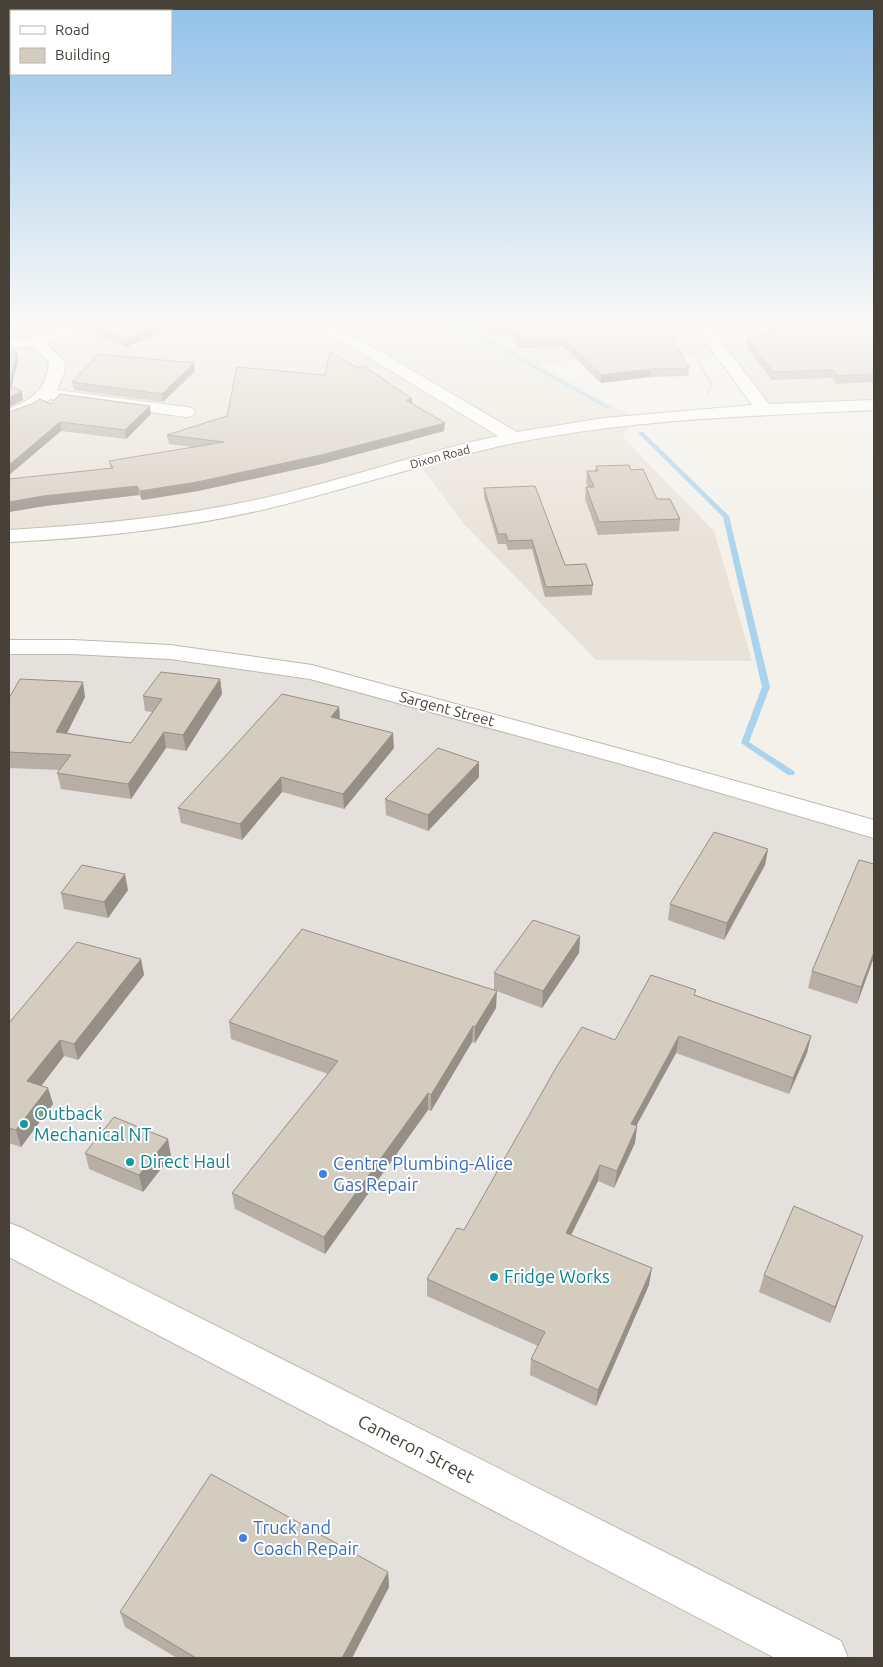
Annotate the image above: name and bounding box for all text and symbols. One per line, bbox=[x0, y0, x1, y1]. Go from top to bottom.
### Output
legend bbox=[10, 10, 172, 75]
text: Road bbox=[55, 21, 90, 38]
text: Building bbox=[55, 46, 110, 63]
street label: Dixon Road bbox=[408, 442, 471, 471]
street label: Sargent Street bbox=[398, 688, 497, 729]
place label: Outback Mechanical NT bbox=[34, 1103, 151, 1144]
marker: Outback Mechanical NT bbox=[18, 1118, 30, 1130]
place label: Direct Haul bbox=[140, 1151, 230, 1171]
place label: Centre Plumbing-Alice Gas Repair bbox=[333, 1153, 513, 1194]
marker: Direct Haul bbox=[124, 1156, 136, 1168]
marker: Centre Plumbing-Alice Gas Repair bbox=[317, 1168, 329, 1180]
place label: Fridge Works bbox=[504, 1266, 610, 1286]
marker: Fridge Works bbox=[488, 1271, 500, 1283]
street label: Cameron Street bbox=[355, 1410, 478, 1486]
place label: Truck and Coach Repair bbox=[253, 1517, 359, 1558]
marker: Truck and Coach Repair bbox=[237, 1532, 249, 1544]

